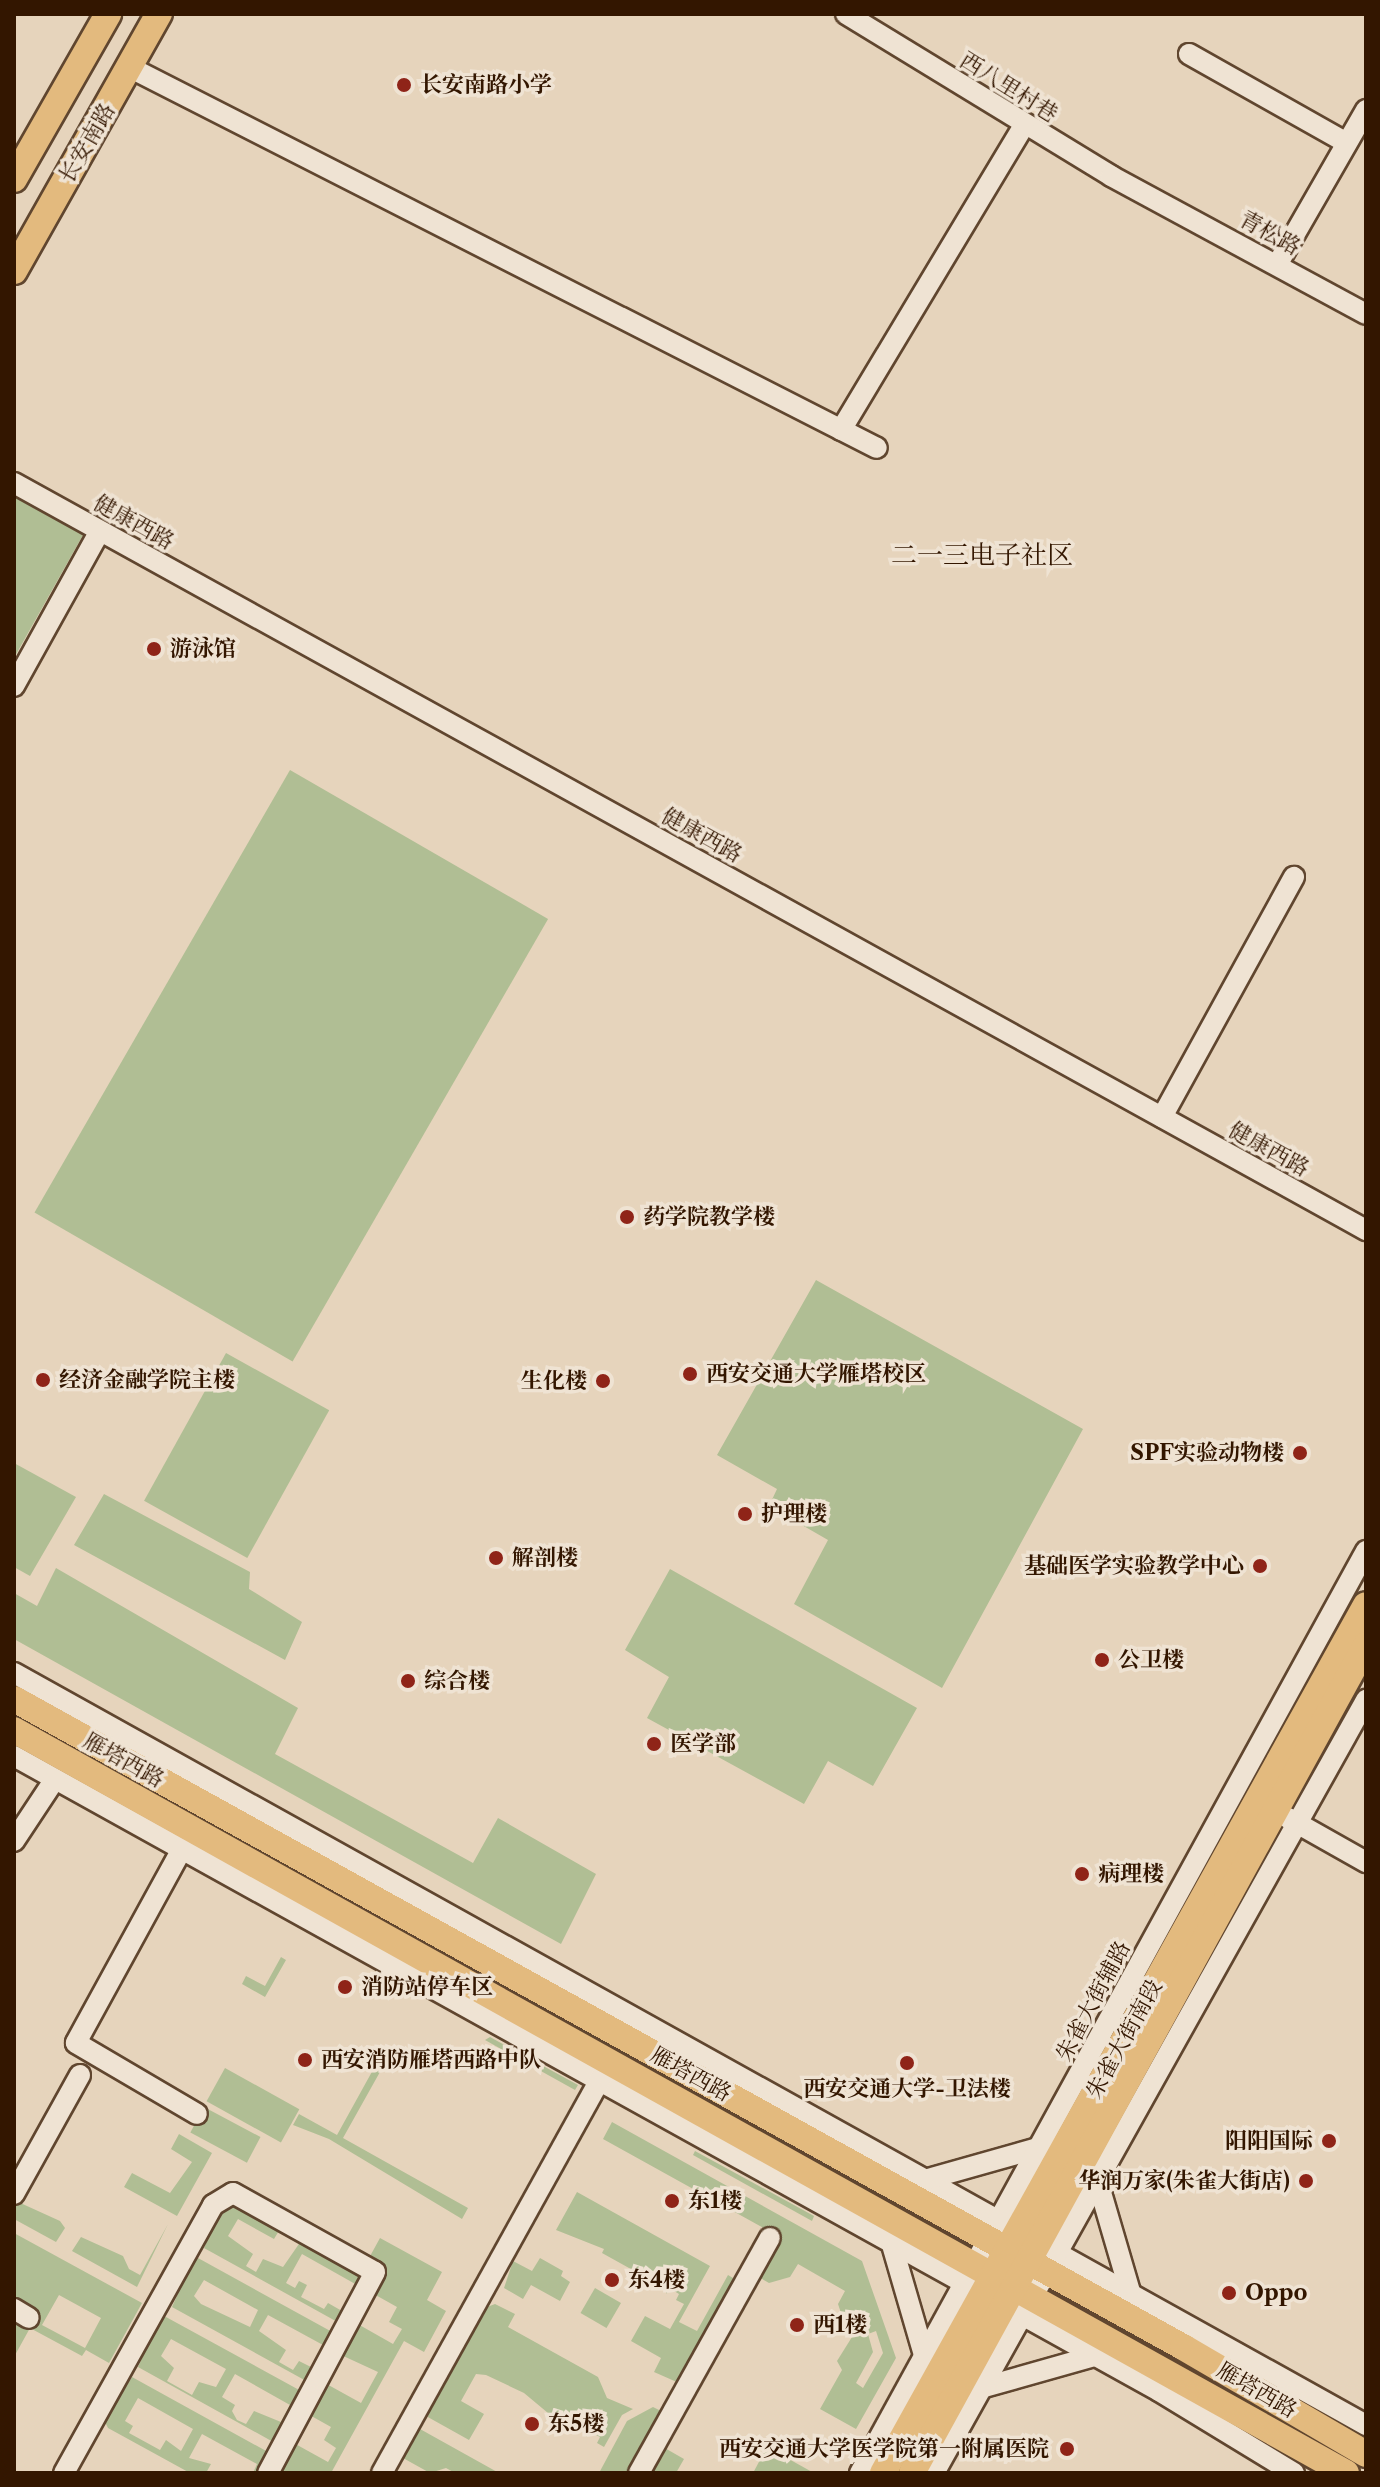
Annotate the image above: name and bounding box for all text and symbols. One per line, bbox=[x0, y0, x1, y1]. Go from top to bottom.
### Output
street label: 西八里村巷 bbox=[955, 47, 1063, 127]
place label: 长安南路小学 bbox=[420, 72, 552, 98]
marker: 长安南路小学 bbox=[395, 76, 413, 94]
street label: 长安南路 bbox=[54, 98, 120, 188]
street label: 青松路 bbox=[1235, 205, 1305, 261]
street label: 健康西路 bbox=[89, 489, 179, 555]
district label: 二一三电子社区 bbox=[891, 540, 1073, 572]
place label: 游泳馆 bbox=[170, 636, 236, 662]
marker: 游泳馆 bbox=[145, 640, 163, 658]
street label: 健康西路 bbox=[657, 802, 747, 868]
street label: 健康西路 bbox=[1224, 1116, 1314, 1182]
place label: 药学院教学楼 bbox=[643, 1204, 775, 1230]
marker: 药学院教学楼 bbox=[618, 1208, 636, 1226]
place label: 西安交通大学雁塔校区 bbox=[706, 1361, 926, 1387]
marker: 西安交通大学雁塔校区 bbox=[681, 1365, 699, 1383]
place label: 经济金融学院主楼 bbox=[59, 1367, 235, 1393]
place label: 生化楼 bbox=[521, 1368, 587, 1394]
marker: 经济金融学院主楼 bbox=[34, 1371, 52, 1389]
marker: 生化楼 bbox=[594, 1372, 612, 1390]
place label: SPF实验动物楼 bbox=[1130, 1440, 1284, 1466]
marker: SPF实验动物楼 bbox=[1291, 1444, 1309, 1462]
place label: 护理楼 bbox=[761, 1501, 827, 1527]
marker: 护理楼 bbox=[736, 1505, 754, 1523]
place label: 解剖楼 bbox=[512, 1545, 578, 1571]
marker: 解剖楼 bbox=[487, 1549, 505, 1567]
place label: 基础医学实验教学中心 bbox=[1024, 1553, 1244, 1579]
marker: 基础医学实验教学中心 bbox=[1251, 1557, 1269, 1575]
place label: 公卫楼 bbox=[1118, 1647, 1184, 1673]
marker: 公卫楼 bbox=[1093, 1651, 1111, 1669]
place label: 综合楼 bbox=[424, 1668, 490, 1694]
marker: 综合楼 bbox=[399, 1672, 417, 1690]
street label: 雁塔西路 bbox=[79, 1727, 169, 1793]
place label: 医学部 bbox=[670, 1731, 736, 1757]
marker: 医学部 bbox=[645, 1735, 663, 1753]
place label: 病理楼 bbox=[1098, 1861, 1164, 1887]
marker: 病理楼 bbox=[1073, 1865, 1091, 1883]
street label: 朱雀大街辅路 bbox=[1050, 1937, 1136, 2065]
place label: 消防站停车区 bbox=[361, 1974, 493, 2000]
street label: 朱雀大街南段 bbox=[1080, 1975, 1168, 2103]
marker: 消防站停车区 bbox=[336, 1978, 354, 1996]
street label: 雁塔西路 bbox=[646, 2041, 736, 2107]
place label: 西安消防雁塔西路中队 bbox=[321, 2047, 541, 2073]
marker: 西安消防雁塔西路中队 bbox=[296, 2051, 314, 2069]
marker: 西安交通大学-卫法楼 bbox=[898, 2054, 916, 2072]
place label: 西安交通大学-卫法楼 bbox=[803, 2076, 1011, 2102]
place label: 阳阳国际 bbox=[1225, 2128, 1313, 2154]
marker: 阳阳国际 bbox=[1320, 2132, 1338, 2150]
place label: 华润万家(朱雀大街店) bbox=[1078, 2168, 1290, 2194]
marker: 华润万家(朱雀大街店) bbox=[1297, 2172, 1315, 2190]
place label: 东1楼 bbox=[688, 2188, 742, 2214]
marker: 东1楼 bbox=[663, 2192, 681, 2210]
place label: 东4楼 bbox=[628, 2267, 685, 2293]
marker: 东4楼 bbox=[603, 2271, 621, 2289]
place label: Oppo bbox=[1245, 2280, 1307, 2306]
marker: Oppo bbox=[1220, 2284, 1238, 2302]
place label: 西1楼 bbox=[813, 2312, 867, 2338]
marker: 西1楼 bbox=[788, 2316, 806, 2334]
street label: 雁塔西路 bbox=[1212, 2357, 1302, 2423]
place label: 东5楼 bbox=[548, 2411, 604, 2437]
marker: 东5楼 bbox=[523, 2415, 541, 2433]
place label: 西安交通大学医学院第一附属医院 bbox=[719, 2436, 1049, 2462]
marker: 西安交通大学医学院第一附属医院 bbox=[1056, 2438, 1078, 2460]

